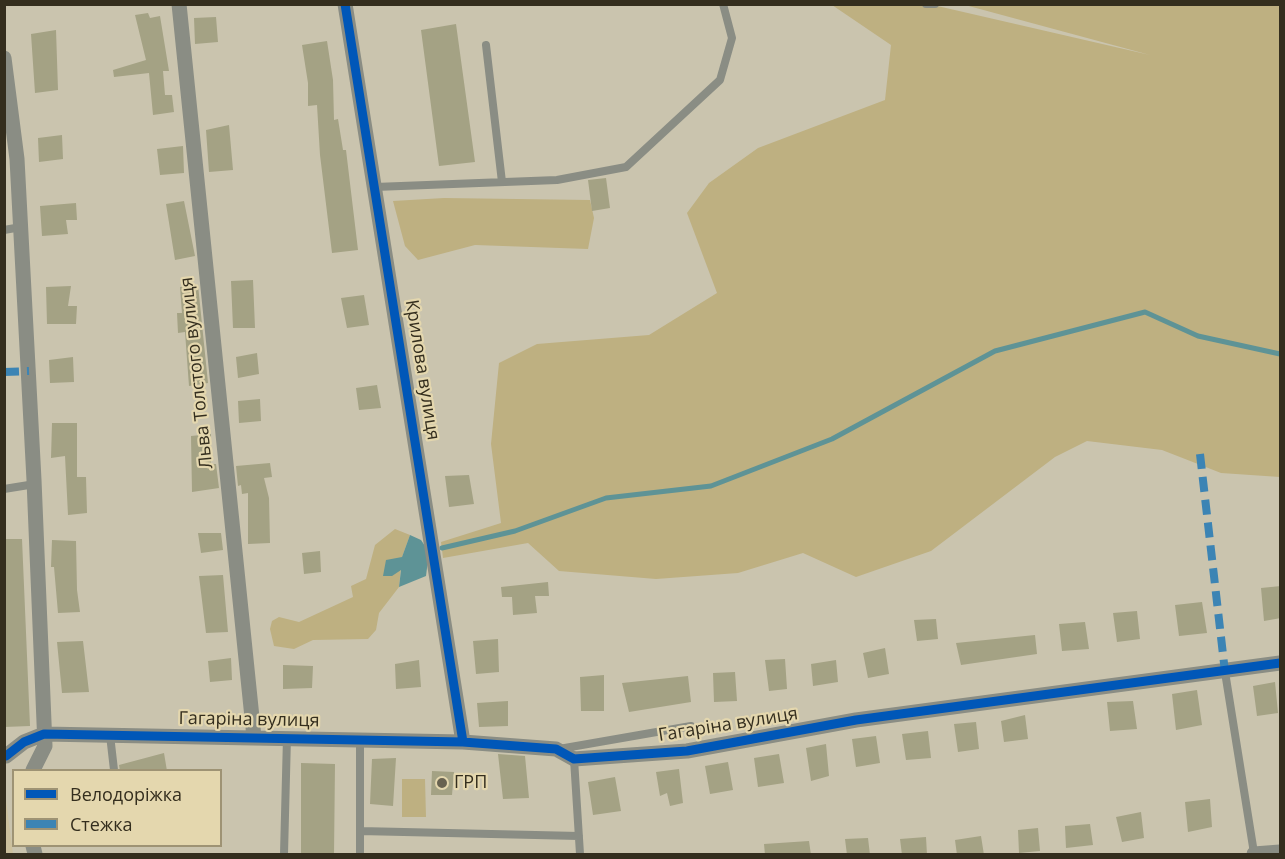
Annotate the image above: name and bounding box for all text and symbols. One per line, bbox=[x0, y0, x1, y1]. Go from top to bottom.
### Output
street label: Льва Толстого вулиця bbox=[176, 276, 218, 470]
street label: Крилова вулиця bbox=[400, 298, 444, 442]
street label: Гагаріна вулиця bbox=[657, 703, 799, 747]
street label: Гагаріна вулиця bbox=[178, 708, 320, 732]
legend bbox=[12, 769, 222, 847]
place label: ГРП bbox=[454, 772, 487, 794]
marker: ГРП bbox=[435, 776, 449, 790]
text: Велодоріжка bbox=[70, 782, 182, 806]
text: Стежка bbox=[70, 812, 132, 836]

